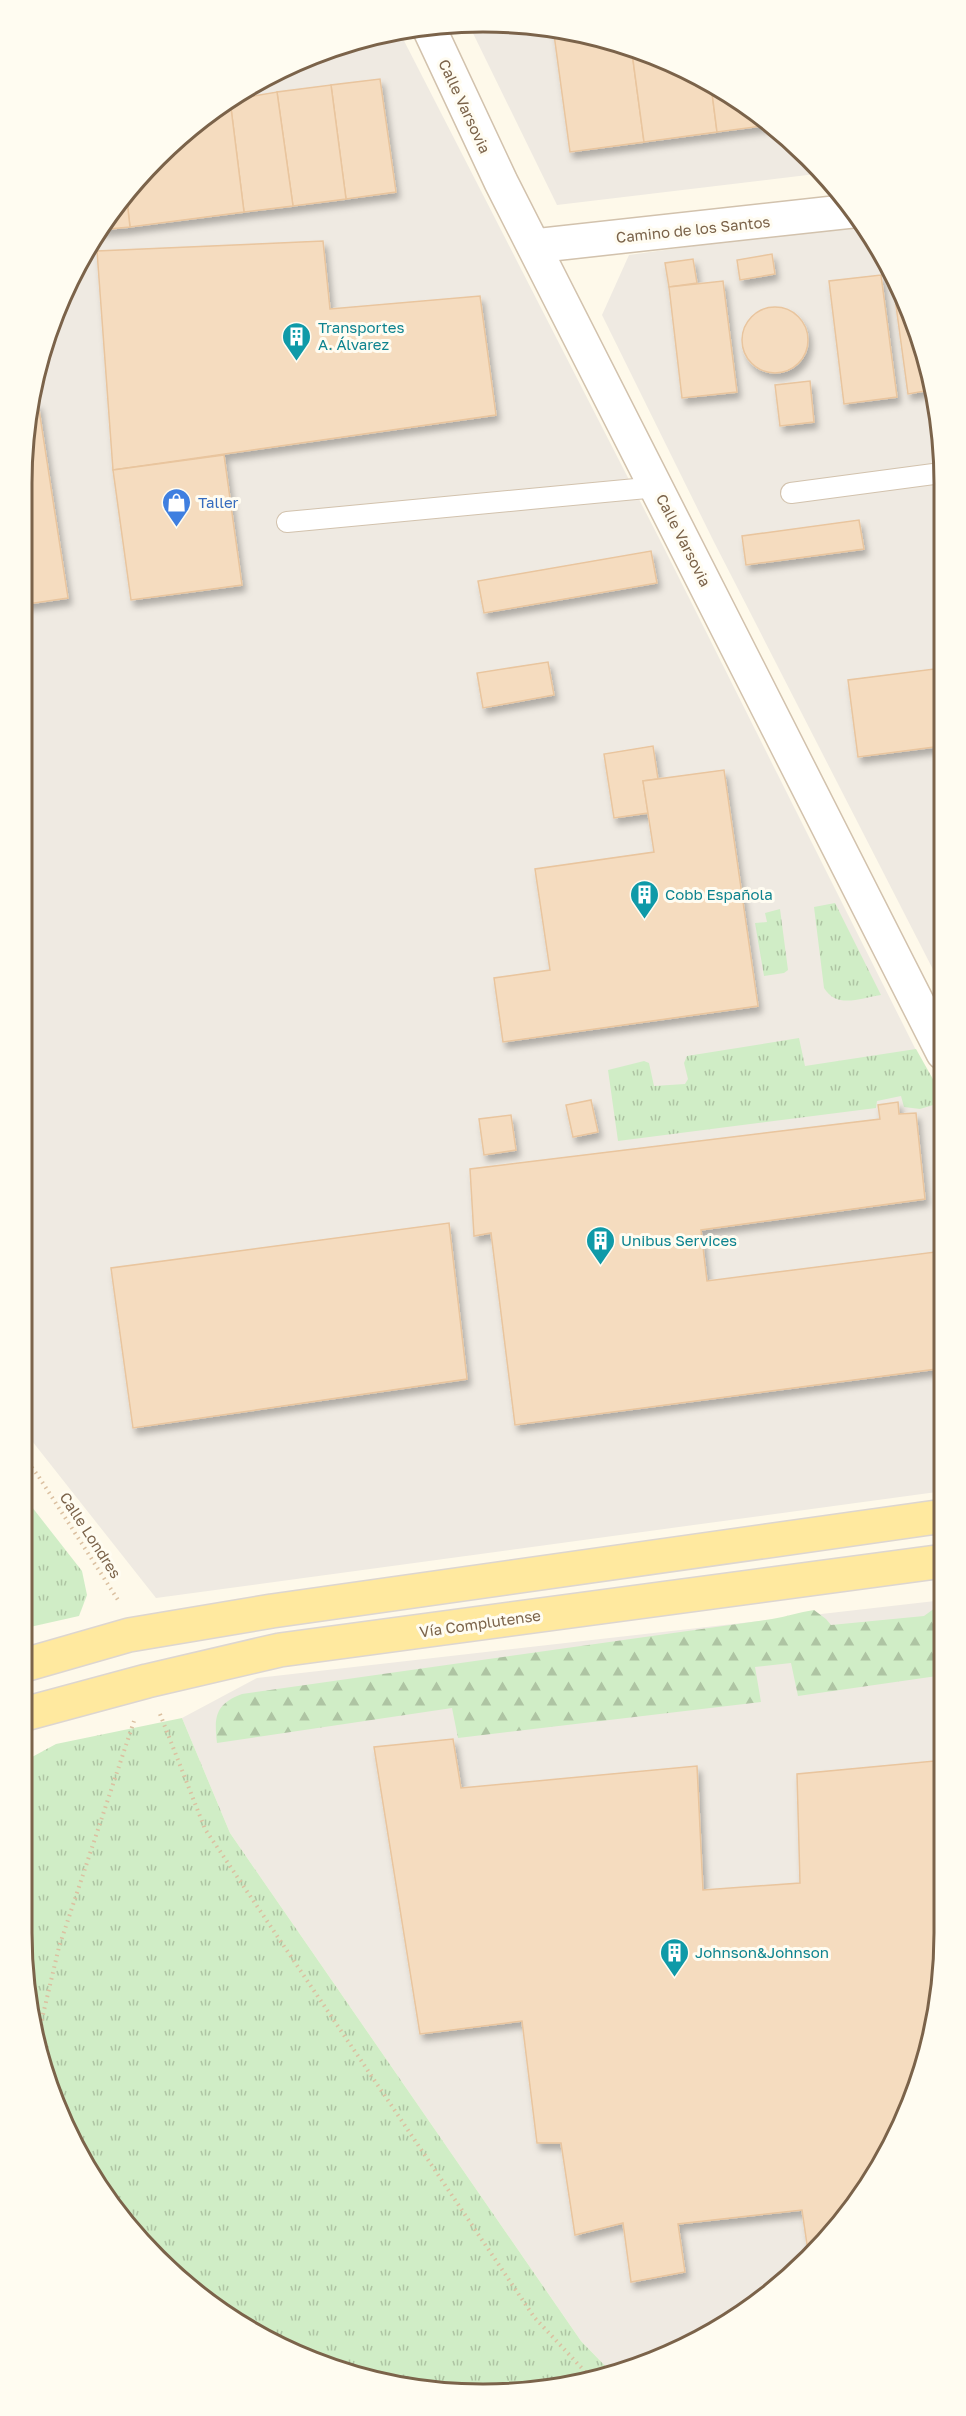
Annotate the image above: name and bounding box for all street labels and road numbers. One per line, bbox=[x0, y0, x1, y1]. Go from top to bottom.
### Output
street label: Calle Varsovia bbox=[435, 56, 495, 156]
street label: Camino de los Santos bbox=[615, 212, 771, 246]
street label: Calle Varsovia bbox=[653, 491, 715, 589]
street label: Calle Londres bbox=[57, 1489, 125, 1581]
street label: Vía Complutense bbox=[418, 1606, 542, 1640]

